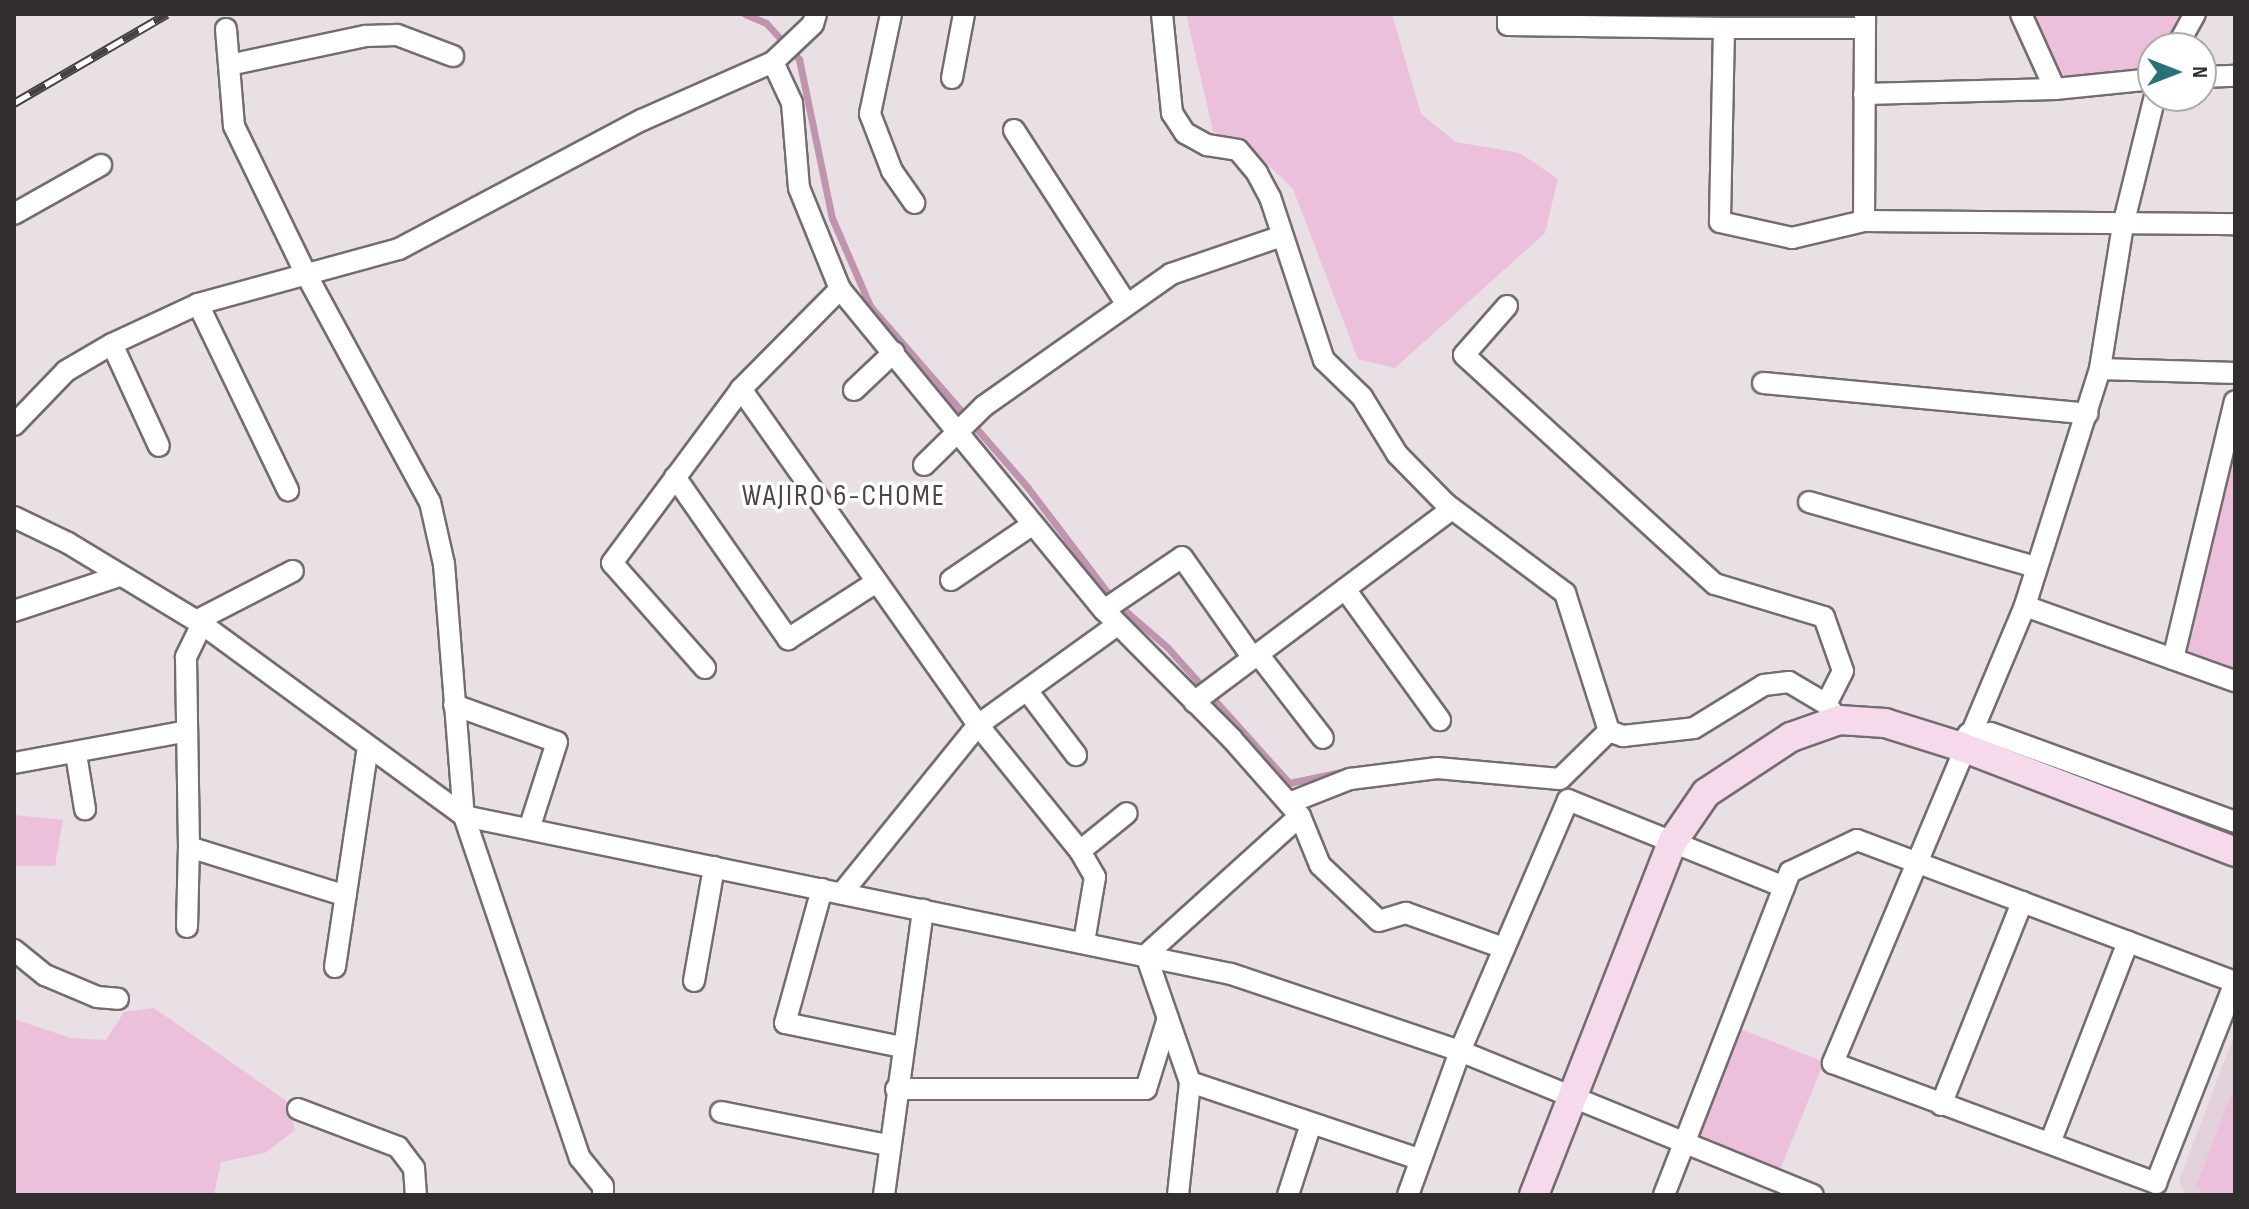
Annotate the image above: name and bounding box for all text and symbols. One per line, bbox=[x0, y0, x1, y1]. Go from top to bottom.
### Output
north arrow bbox=[2137, 32, 2217, 112]
text: N bbox=[2186, 66, 2213, 78]
district label: WAJIRO 6-CHOME bbox=[742, 478, 946, 514]

